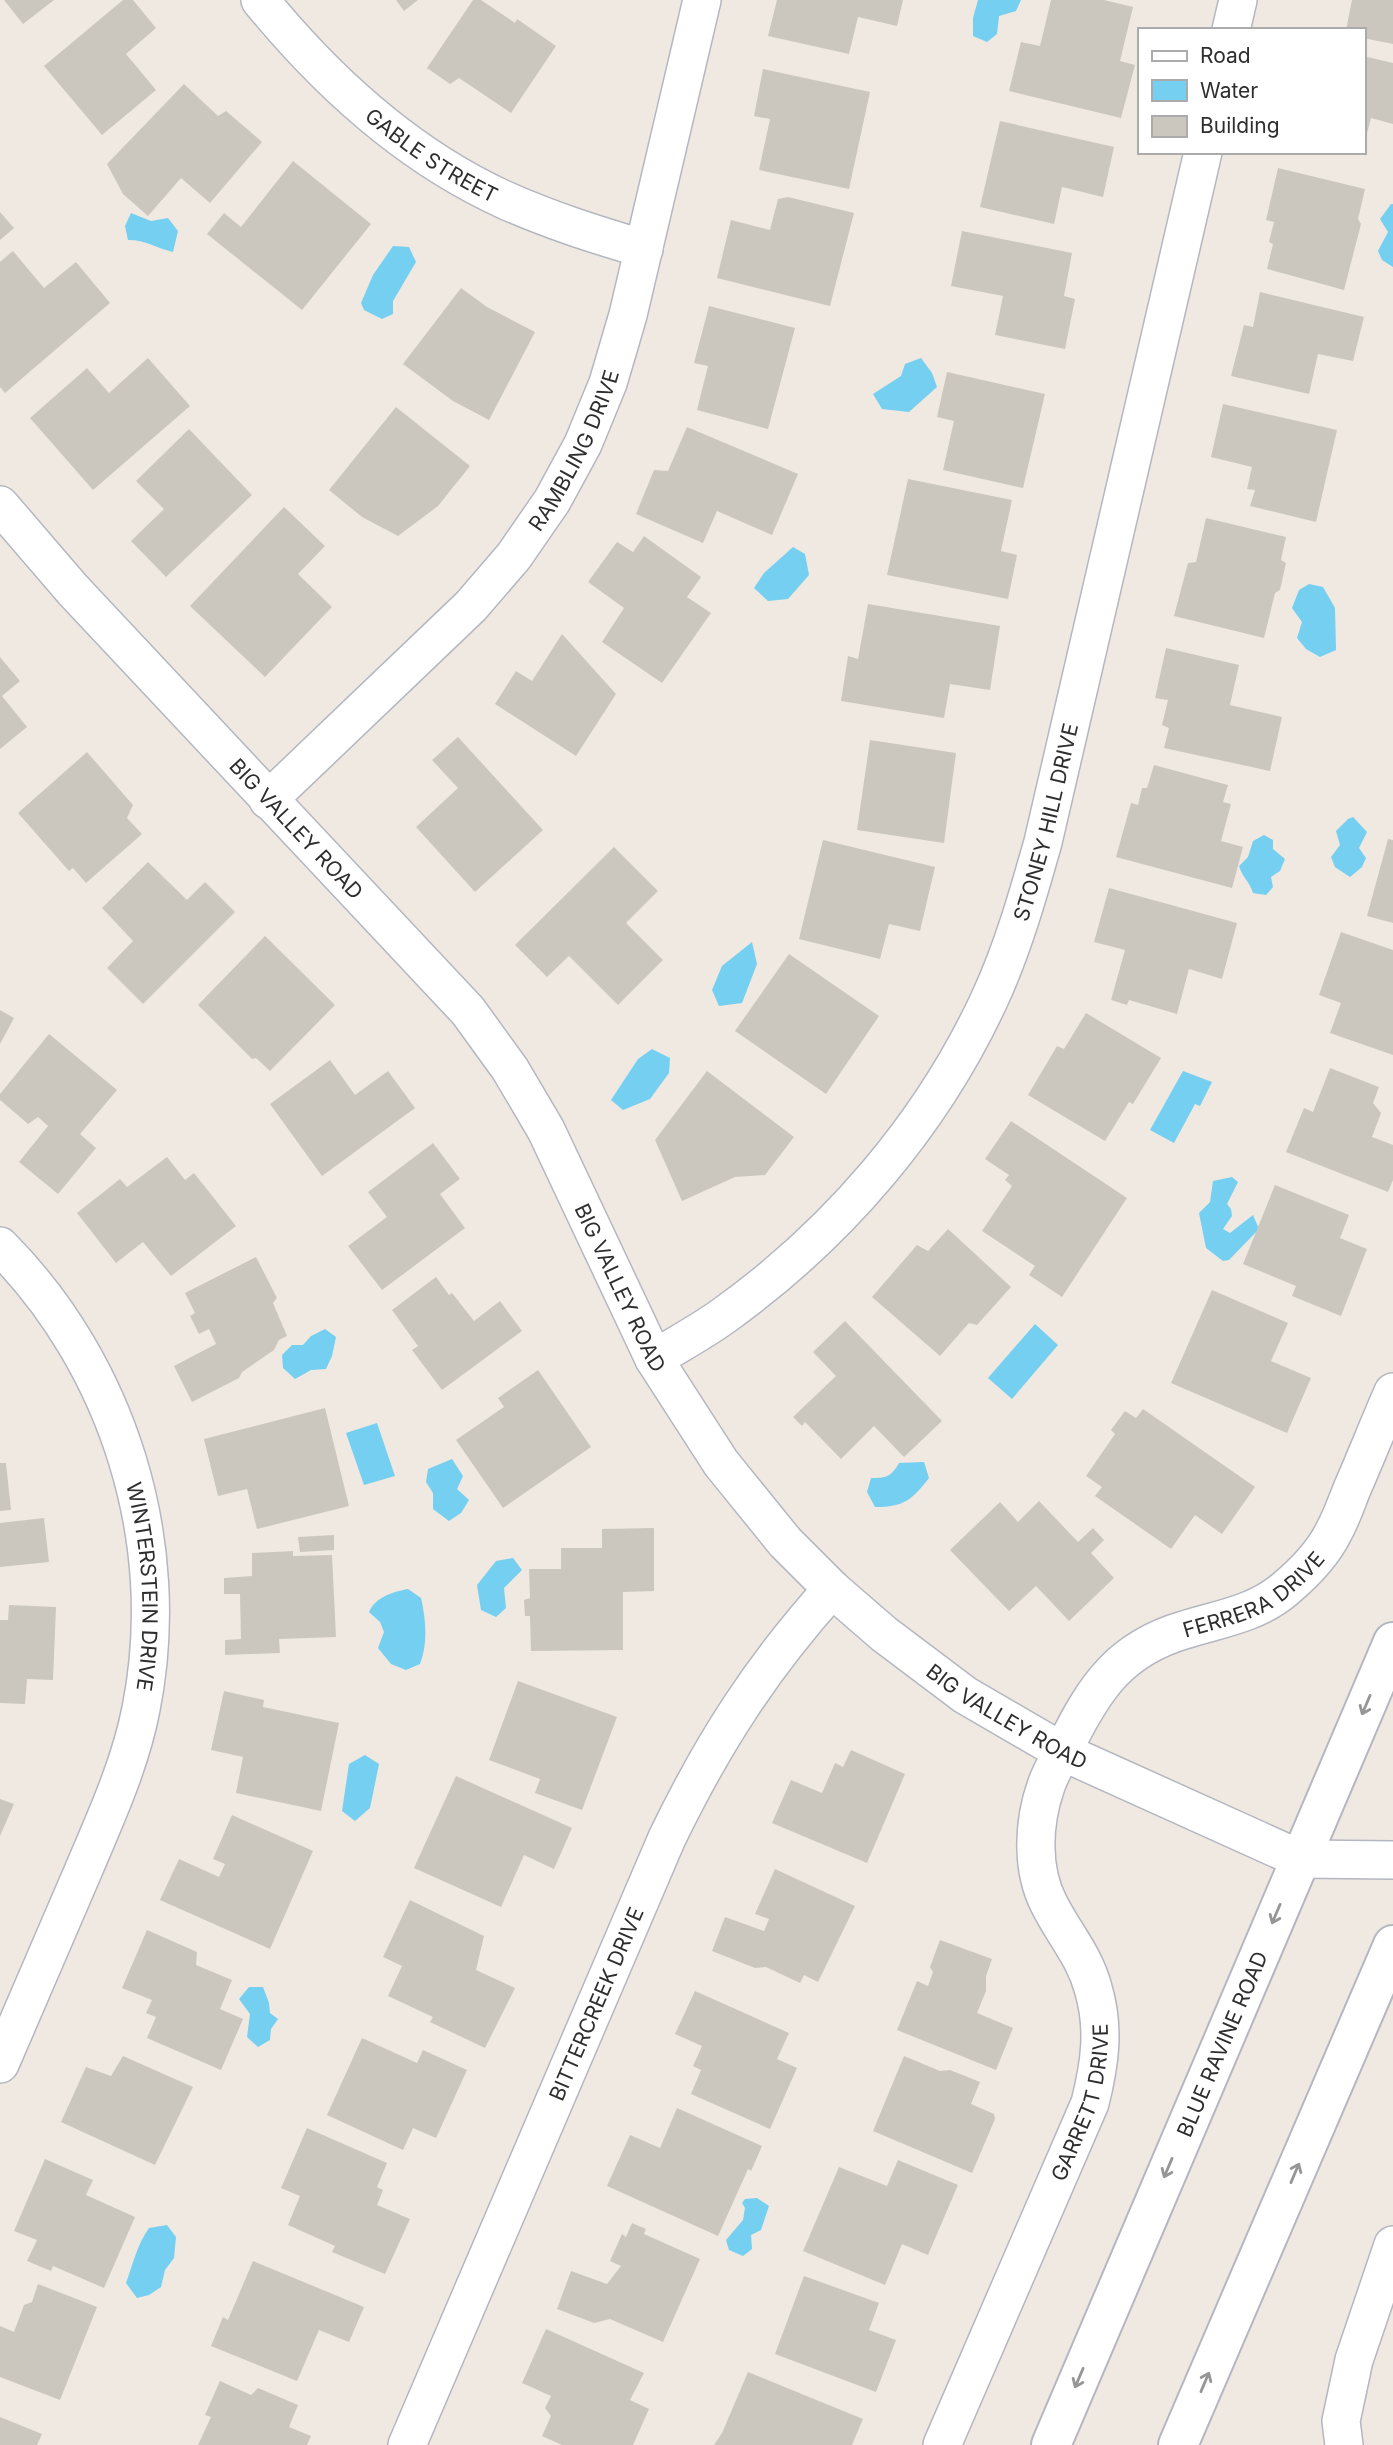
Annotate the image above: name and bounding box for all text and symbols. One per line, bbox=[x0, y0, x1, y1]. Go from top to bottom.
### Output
legend bbox=[1138, 28, 1365, 154]
text: Road bbox=[1200, 43, 1251, 68]
text: Water bbox=[1200, 78, 1258, 103]
street label: GABLE STREET bbox=[361, 103, 502, 207]
text: Building bbox=[1200, 113, 1280, 138]
street label: RAMBLING DRIVE bbox=[523, 367, 624, 535]
street label: STONEY HILL DRIVE bbox=[1008, 721, 1083, 924]
street label: BIG VALLEY ROAD bbox=[225, 753, 369, 904]
street label: BIG VALLEY ROAD bbox=[570, 1199, 671, 1377]
street label: WINTERSTEIN DRIVE bbox=[122, 1480, 163, 1693]
street label: FERRERA DRIVE bbox=[1180, 1546, 1329, 1642]
street label: BIG VALLEY ROAD bbox=[922, 1658, 1091, 1774]
one-way arrow bbox=[1359, 1693, 1372, 1715]
street label: BITTERCREEK DRIVE bbox=[544, 1903, 648, 2104]
one-way arrow bbox=[1269, 1903, 1282, 1924]
street label: BLUE RAVINE ROAD bbox=[1171, 1947, 1272, 2140]
street label: GARRETT DRIVE bbox=[1045, 2023, 1113, 2185]
one-way arrow bbox=[1161, 2157, 1174, 2179]
one-way arrow bbox=[1289, 2163, 1302, 2184]
one-way arrow bbox=[1072, 2366, 1085, 2388]
one-way arrow bbox=[1200, 2372, 1213, 2394]

